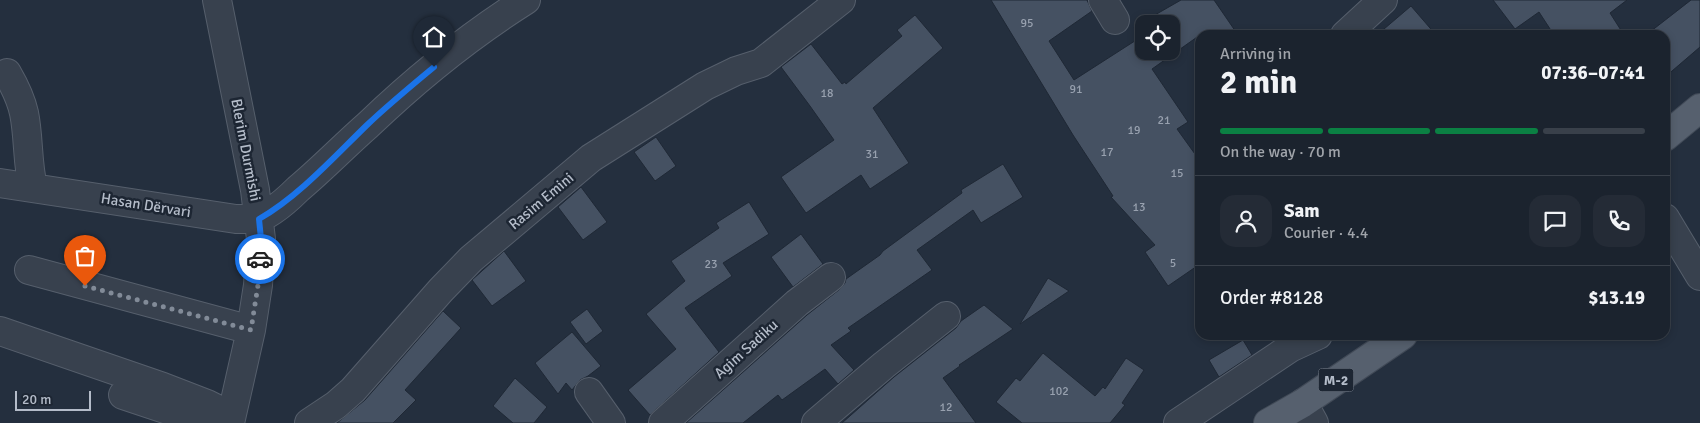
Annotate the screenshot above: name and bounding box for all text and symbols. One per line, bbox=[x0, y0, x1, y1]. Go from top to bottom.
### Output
map controls bbox=[1135, 15, 1180, 60]
button: locate bbox=[1135, 15, 1180, 60]
pin bbox=[413, 16, 455, 67]
house number: 95 bbox=[1021, 16, 1033, 31]
icon: home bbox=[420, 23, 448, 51]
text: Arriving in bbox=[1220, 44, 1291, 64]
text: 07:36–07:41 bbox=[1541, 61, 1645, 85]
text: 2 min bbox=[1220, 63, 1297, 102]
house number: 91 bbox=[1070, 82, 1082, 97]
house number: 18 bbox=[821, 86, 833, 101]
street label: Blerim Durmishi bbox=[227, 97, 265, 203]
house number: 21 bbox=[1158, 113, 1170, 128]
house number: 19 bbox=[1128, 123, 1140, 138]
text: On the way · 70 m bbox=[1220, 142, 1341, 162]
house number: 17 bbox=[1101, 145, 1113, 160]
house number: 31 bbox=[866, 147, 878, 162]
house number: 15 bbox=[1171, 166, 1183, 181]
street label: Rasim Emini bbox=[505, 169, 577, 233]
street label: Hasan Dërvari bbox=[100, 189, 192, 221]
button: person bbox=[1220, 195, 1272, 247]
button: chat bbox=[1529, 195, 1581, 247]
button: phone bbox=[1593, 195, 1645, 247]
text: Sam bbox=[1284, 199, 1320, 223]
house number: 13 bbox=[1133, 200, 1145, 215]
text: Courier · 4.4 bbox=[1284, 223, 1368, 243]
courier bbox=[235, 234, 285, 284]
pin bbox=[64, 235, 106, 286]
icon: bag bbox=[71, 242, 99, 270]
icon: car bbox=[246, 245, 274, 273]
house number: 5 bbox=[1170, 256, 1176, 271]
house number: 23 bbox=[705, 257, 717, 272]
text: Order #8128 bbox=[1220, 286, 1323, 310]
text: $13.19 bbox=[1588, 286, 1645, 310]
street label: Agim Sadiku bbox=[710, 316, 782, 382]
road number: M-2 bbox=[1318, 368, 1354, 392]
house number: 102 bbox=[1049, 384, 1069, 399]
scale bar bbox=[15, 388, 91, 411]
text: 20 m bbox=[22, 391, 51, 408]
house number: 12 bbox=[940, 400, 952, 415]

